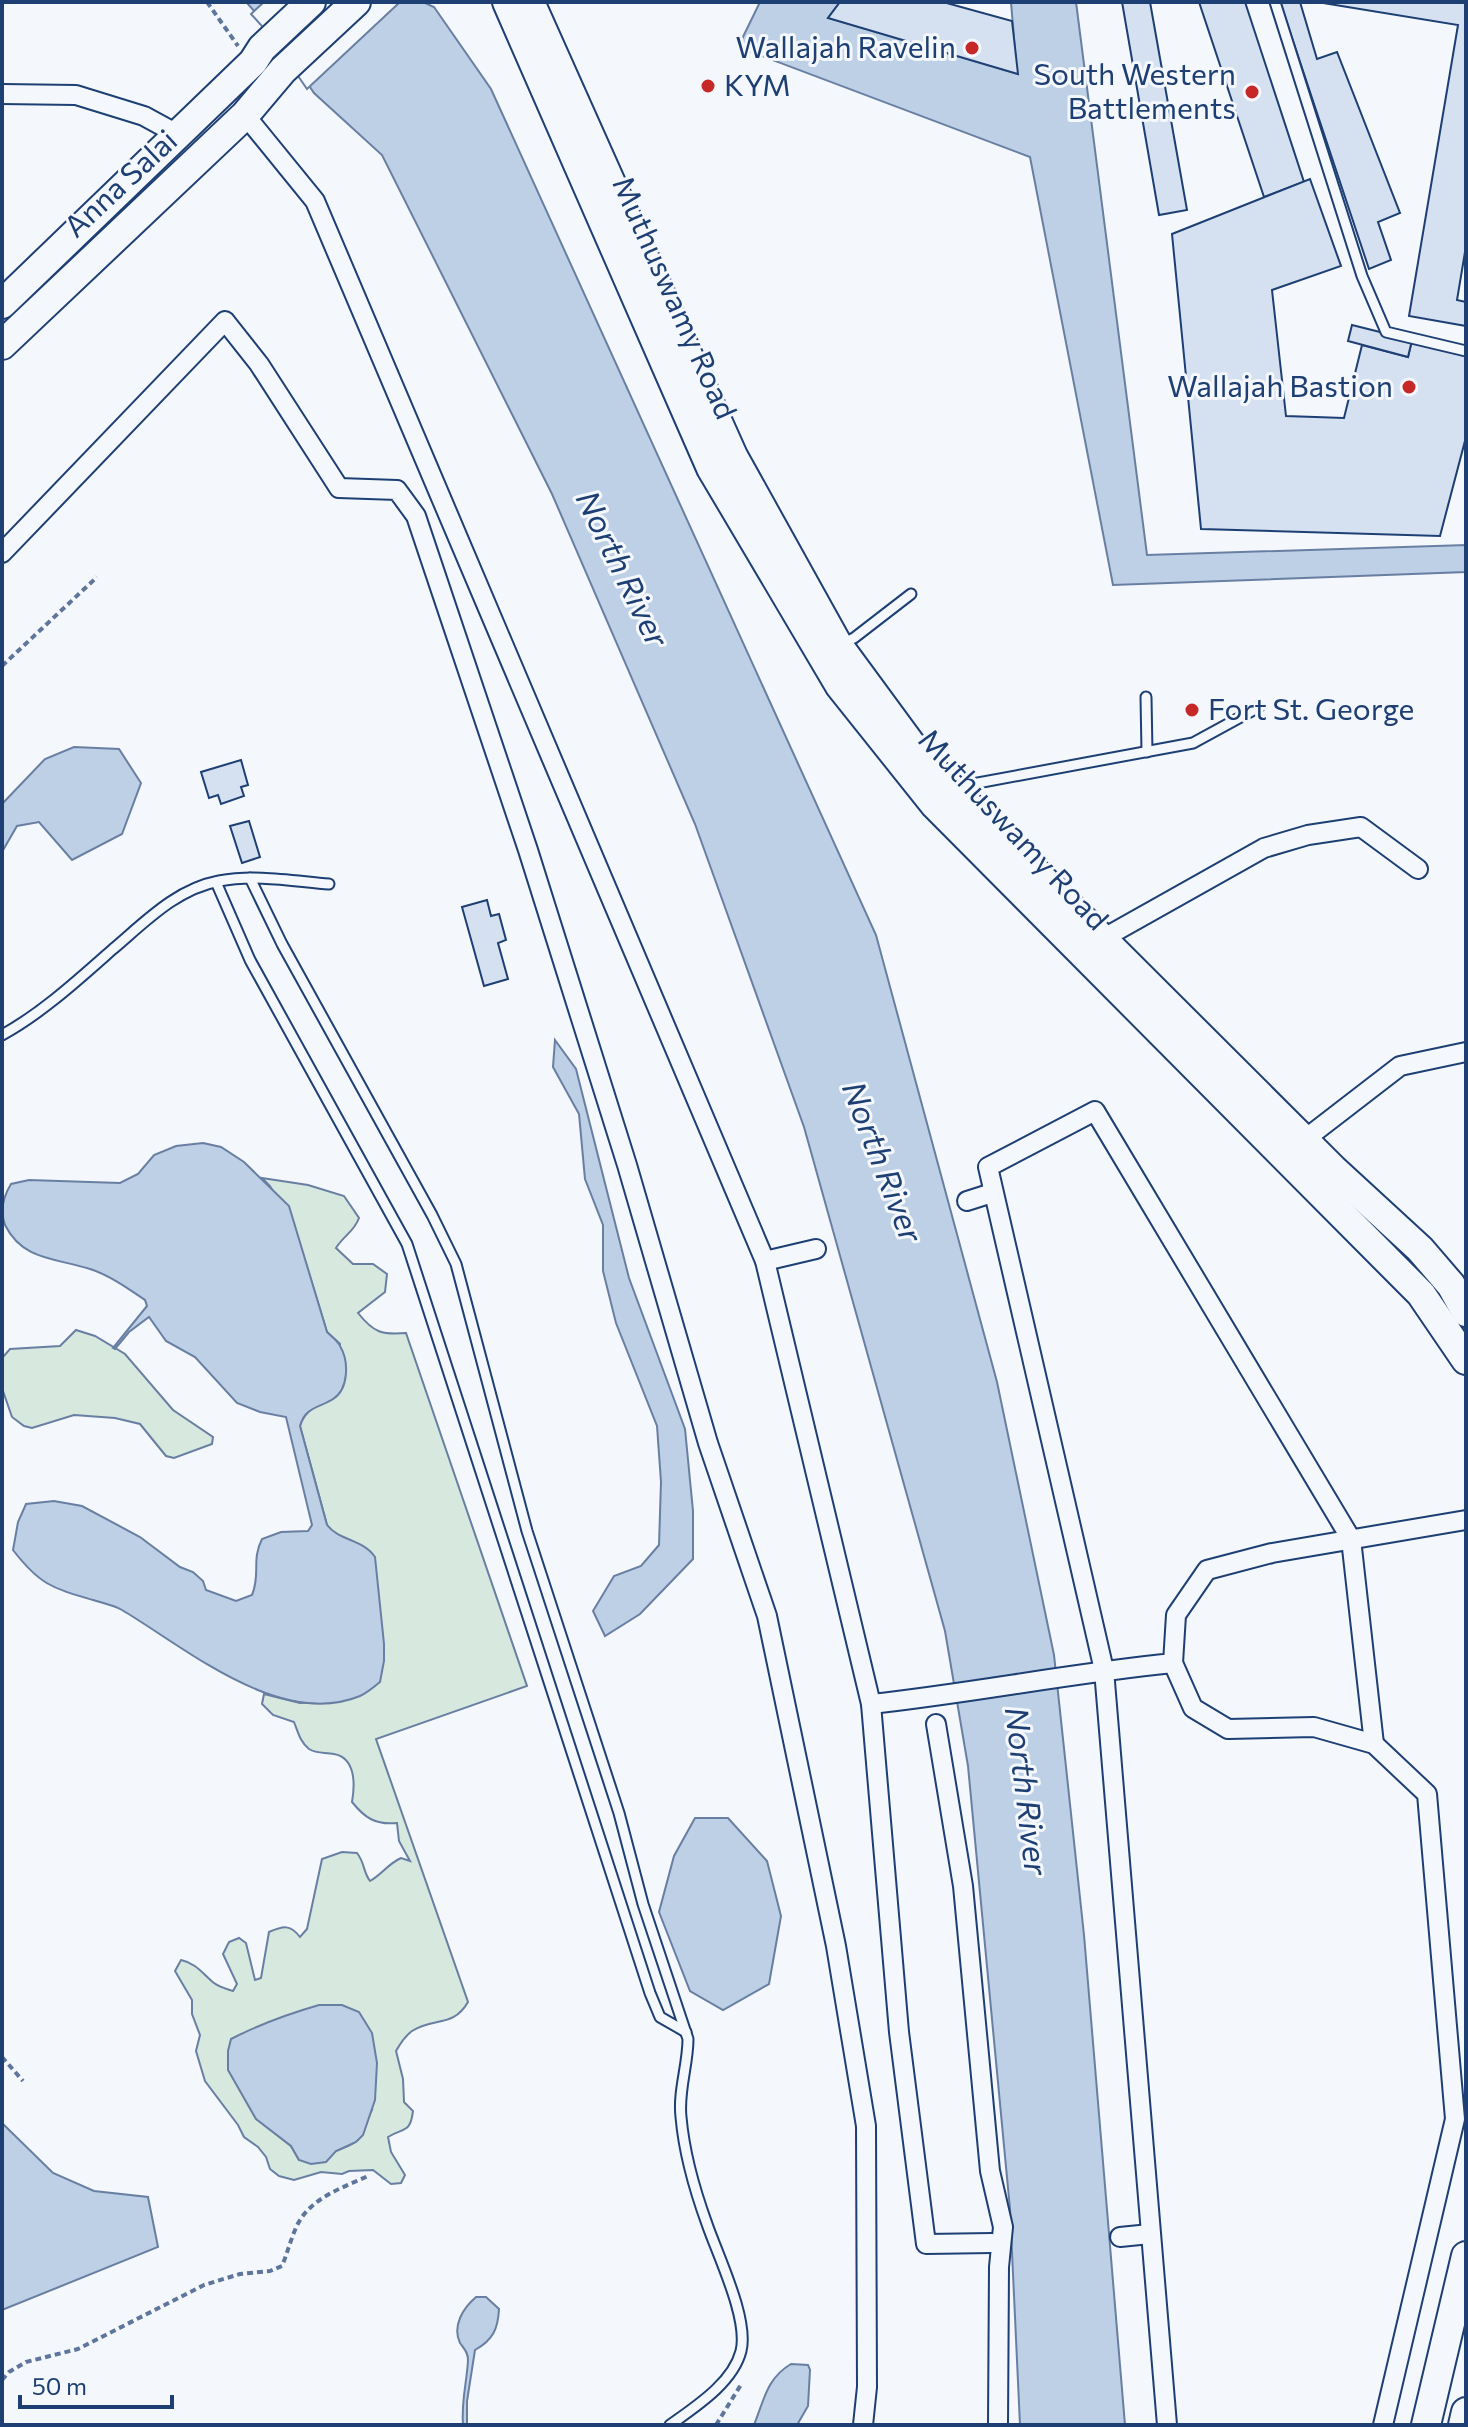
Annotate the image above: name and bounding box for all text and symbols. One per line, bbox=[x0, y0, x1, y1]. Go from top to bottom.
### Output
place label: Wallajah Ravelin bbox=[736, 27, 956, 64]
marker: Wallajah Ravelin bbox=[963, 39, 981, 57]
place label: South Western Battlements bbox=[1034, 54, 1236, 125]
place label: KYM bbox=[724, 65, 791, 102]
marker: KYM bbox=[699, 77, 717, 95]
marker: South Western Battlements bbox=[1243, 83, 1261, 101]
street label: Anna Salai bbox=[55, 121, 183, 244]
street label: Muthuswamy Road bbox=[606, 170, 746, 424]
place label: Wallajah Bastion bbox=[1167, 366, 1393, 403]
marker: Wallajah Bastion bbox=[1400, 378, 1418, 396]
water label: North River bbox=[569, 483, 679, 654]
place label: Fort St. George bbox=[1208, 689, 1414, 726]
marker: Fort St. George bbox=[1183, 701, 1201, 719]
street label: Muthuswamy Road bbox=[912, 720, 1118, 937]
water label: North River bbox=[835, 1075, 933, 1248]
water label: North River bbox=[998, 1704, 1058, 1878]
scale bar bbox=[20, 2359, 172, 2409]
text: 50 m bbox=[32, 2371, 87, 2400]

